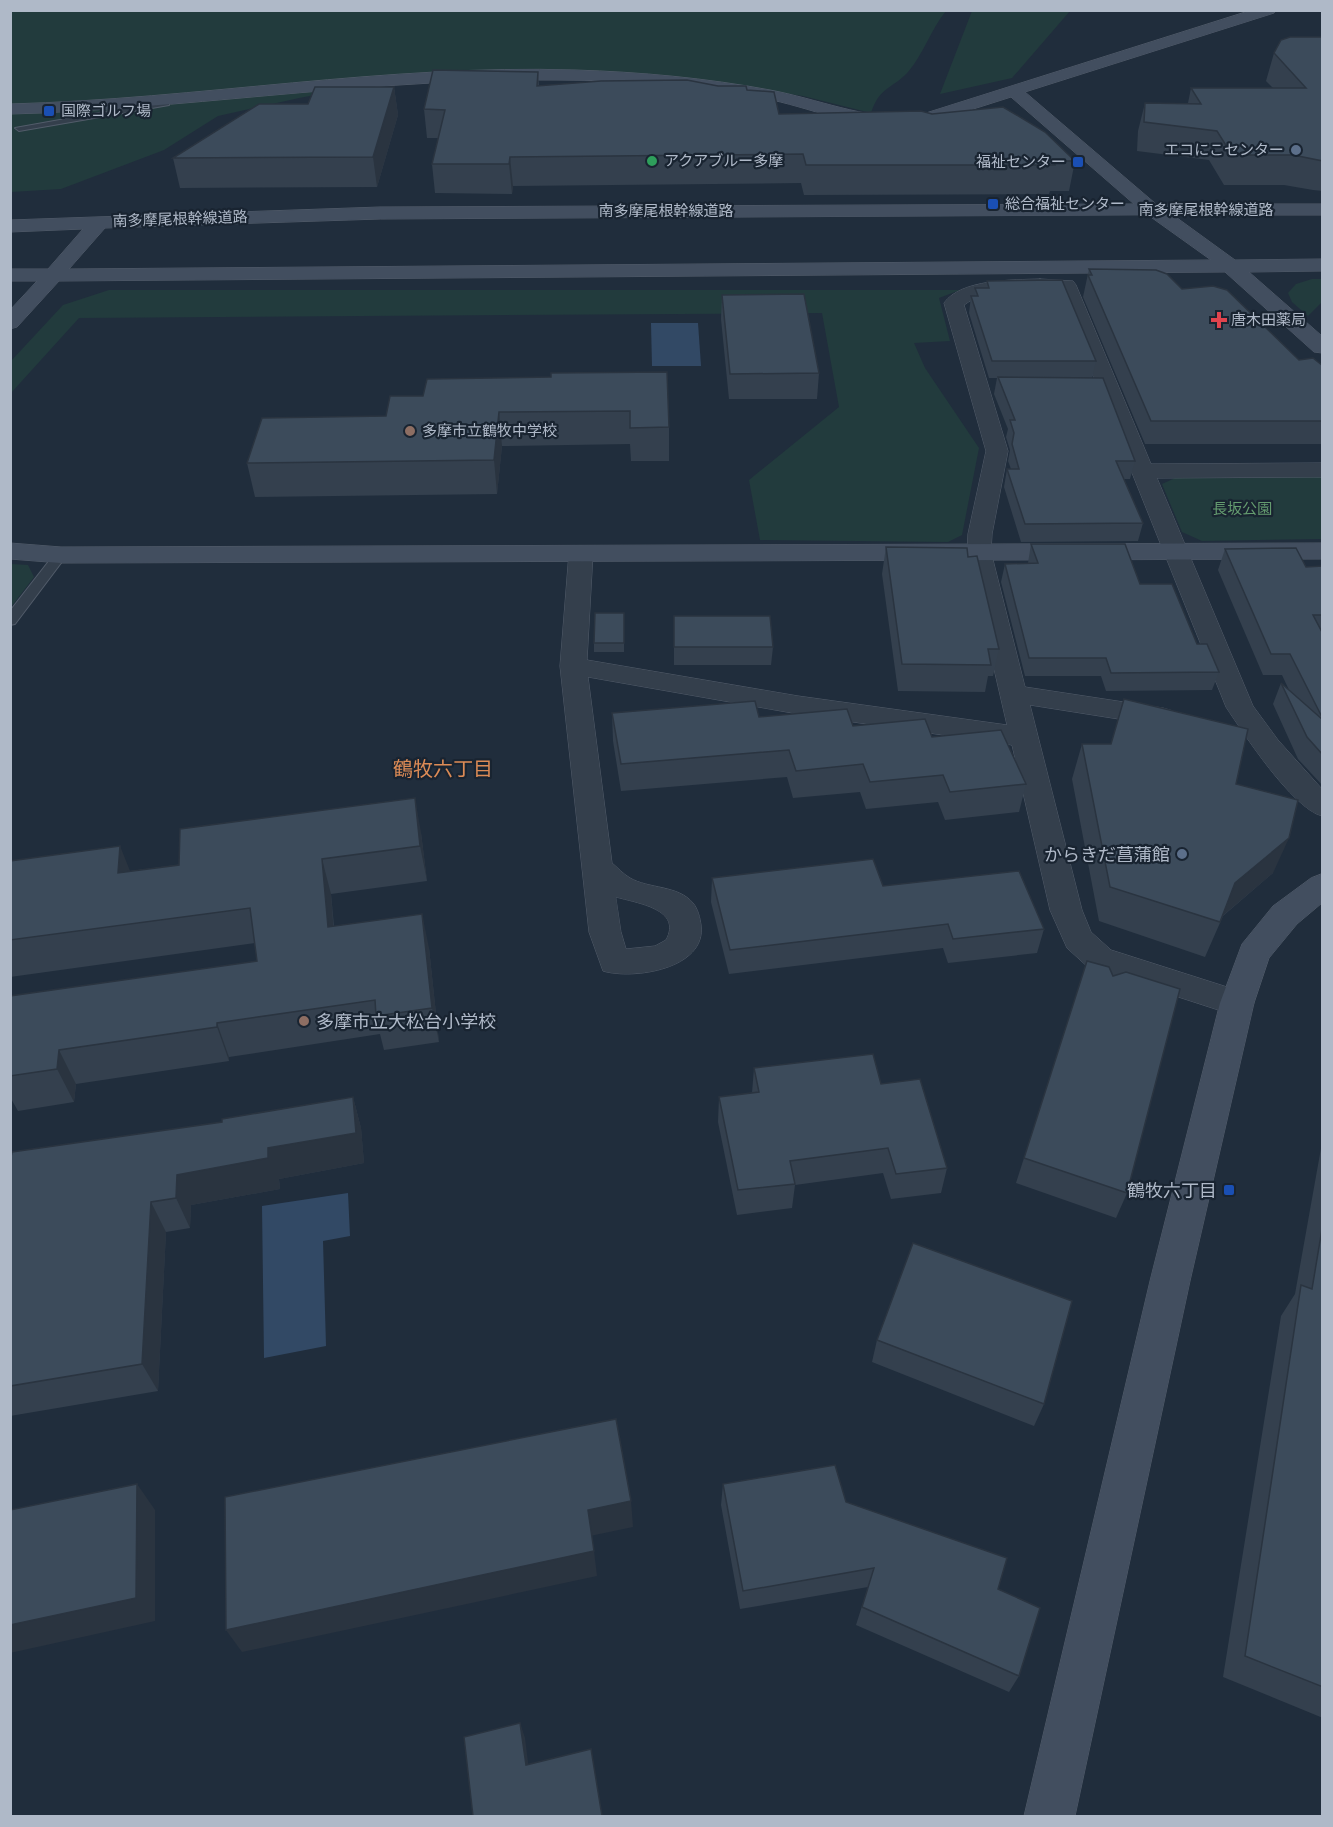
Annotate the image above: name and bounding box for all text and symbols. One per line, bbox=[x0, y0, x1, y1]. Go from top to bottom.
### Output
place label: 国際ゴルフ場 bbox=[61, 102, 151, 120]
marker: 国際ゴルフ場 bbox=[42, 104, 56, 118]
place label: エコにこセンター bbox=[1164, 141, 1284, 159]
marker: エコにこセンター bbox=[1289, 143, 1303, 157]
place label: アクアブルー多摩 bbox=[664, 152, 783, 170]
place label: 福祉センター bbox=[976, 153, 1066, 171]
marker: アクアブルー多摩 bbox=[645, 154, 659, 168]
marker: 福祉センター bbox=[1071, 155, 1085, 169]
place label: 総合福祉センター bbox=[1005, 195, 1125, 213]
marker: 総合福祉センター bbox=[986, 197, 1000, 211]
street label: 南多摩尾根幹線道路 bbox=[1138, 201, 1274, 219]
street label: 南多摩尾根幹線道路 bbox=[598, 202, 734, 220]
street label: 南多摩尾根幹線道路 bbox=[112, 208, 248, 230]
place label: 唐木田薬局 bbox=[1231, 311, 1306, 329]
marker: 唐木田薬局 bbox=[1212, 313, 1226, 327]
place label: 多摩市立鶴牧中学校 bbox=[422, 422, 557, 440]
marker: 多摩市立鶴牧中学校 bbox=[403, 424, 417, 438]
park label: 長坂公園 bbox=[1212, 500, 1272, 518]
district label: 鶴牧六丁目 bbox=[393, 757, 493, 781]
place label: からきだ菖蒲館 bbox=[1044, 844, 1170, 865]
marker: からきだ菖蒲館 bbox=[1175, 847, 1189, 861]
place label: 多摩市立大松台小学校 bbox=[316, 1011, 496, 1032]
marker: 多摩市立大松台小学校 bbox=[297, 1014, 311, 1028]
place label: 鶴牧六丁目 bbox=[1127, 1180, 1217, 1201]
marker: 鶴牧六丁目 bbox=[1222, 1183, 1236, 1197]

